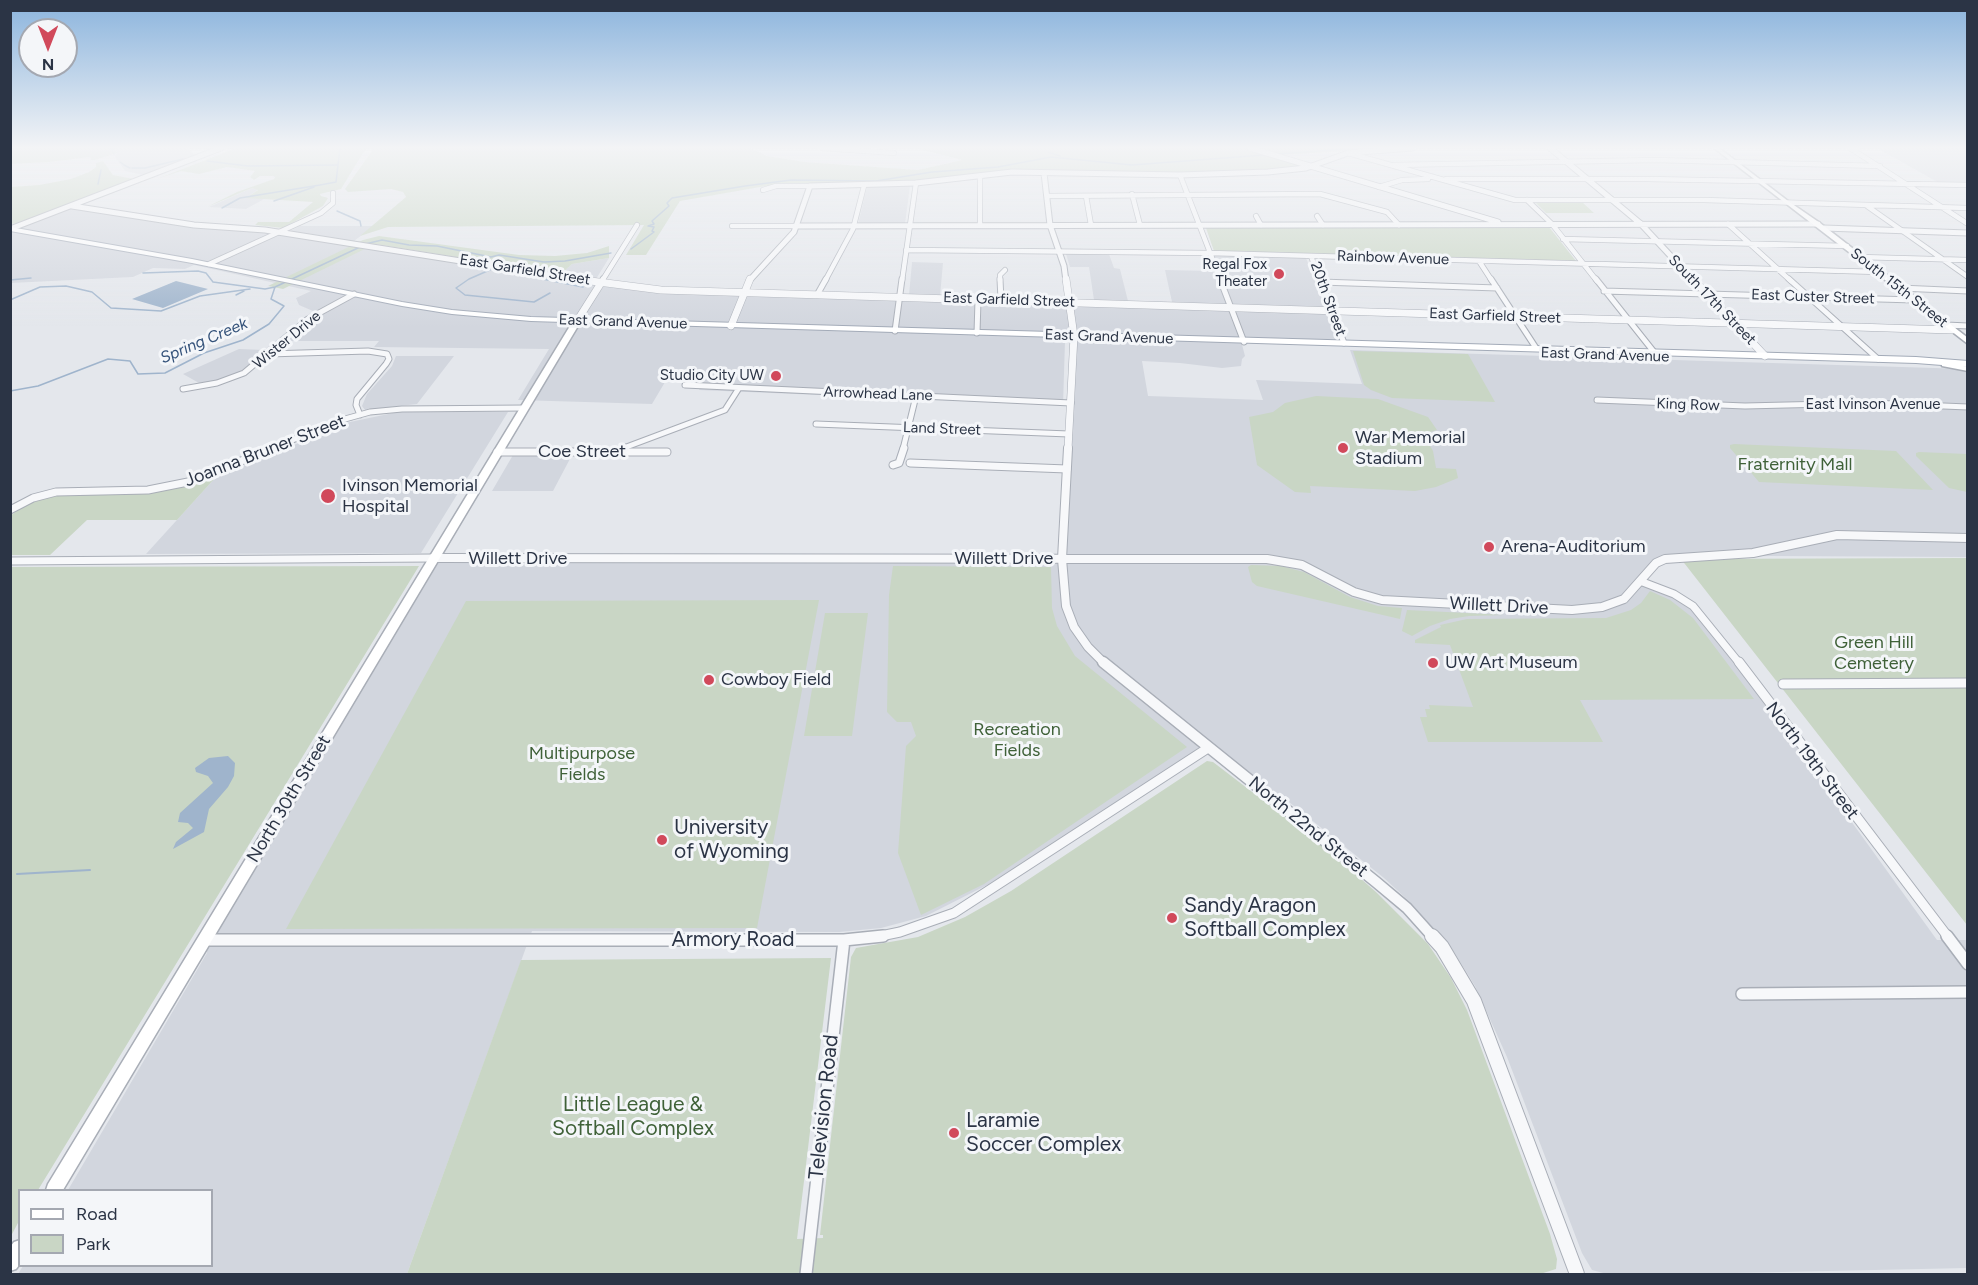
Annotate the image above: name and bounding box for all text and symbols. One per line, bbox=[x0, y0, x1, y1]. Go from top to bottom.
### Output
north arrow bbox=[18, 18, 78, 78]
text: N bbox=[42, 55, 54, 74]
street label: South 15th Street bbox=[1847, 244, 1951, 332]
street label: Rainbow Avenue bbox=[1337, 247, 1449, 269]
street label: East Garfield Street bbox=[458, 251, 592, 289]
street label: South 17th Street bbox=[1665, 251, 1759, 349]
place label: Regal Fox Theater bbox=[1202, 256, 1267, 291]
street label: 20th Street bbox=[1306, 259, 1350, 339]
marker: Regal Fox Theater bbox=[1272, 267, 1286, 281]
street label: East Custer Street bbox=[1751, 286, 1875, 308]
street label: East Garfield Street bbox=[943, 289, 1075, 311]
street label: East Garfield Street bbox=[1429, 305, 1561, 327]
street label: Wister Drive bbox=[249, 307, 325, 373]
street label: East Grand Avenue bbox=[558, 311, 688, 333]
water label: Spring Creek bbox=[157, 314, 251, 368]
street label: East Grand Avenue bbox=[1044, 326, 1174, 348]
street label: East Grand Avenue bbox=[1540, 344, 1670, 366]
place label: Studio City UW bbox=[660, 367, 764, 385]
marker: Studio City UW bbox=[769, 369, 783, 383]
street label: Arrowhead Lane bbox=[823, 383, 933, 405]
street label: King Row bbox=[1656, 395, 1720, 415]
street label: East Ivinson Avenue bbox=[1805, 396, 1941, 414]
street label: Joanna Bruner Street bbox=[182, 410, 348, 492]
street label: Land Street bbox=[903, 419, 981, 439]
place label: War Memorial Stadium bbox=[1355, 427, 1465, 470]
street label: Coe Street bbox=[538, 441, 626, 463]
marker: War Memorial Stadium bbox=[1336, 441, 1350, 455]
park label: Fraternity Mall bbox=[1738, 454, 1852, 476]
place label: Ivinson Memorial Hospital bbox=[342, 475, 478, 518]
marker: Ivinson Memorial Hospital bbox=[319, 487, 337, 505]
place label: Arena-Auditorium bbox=[1501, 536, 1646, 558]
marker: Arena-Auditorium bbox=[1482, 540, 1496, 554]
street label: Willett Drive bbox=[469, 548, 567, 570]
street label: Willett Drive bbox=[955, 548, 1053, 570]
street label: Willett Drive bbox=[1449, 593, 1549, 619]
park label: Green Hill Cemetery bbox=[1834, 632, 1914, 674]
place label: UW Art Museum bbox=[1445, 652, 1578, 674]
marker: UW Art Museum bbox=[1426, 656, 1440, 670]
place label: Cowboy Field bbox=[721, 669, 831, 691]
marker: Cowboy Field bbox=[702, 673, 716, 687]
street label: North 19th Street bbox=[1761, 698, 1863, 824]
park label: Recreation Fields bbox=[973, 719, 1061, 762]
street label: North 30th Street bbox=[242, 731, 336, 867]
park label: Multipurpose Fields bbox=[529, 743, 635, 786]
street label: North 22nd Street bbox=[1244, 772, 1372, 882]
place label: University of Wyoming bbox=[674, 815, 789, 865]
marker: University of Wyoming bbox=[655, 833, 669, 847]
place label: Sandy Aragon Softball Complex bbox=[1184, 893, 1346, 943]
marker: Sandy Aragon Softball Complex bbox=[1165, 911, 1179, 925]
street label: Armory Road bbox=[671, 927, 795, 953]
street label: Television Road bbox=[804, 1033, 844, 1181]
park label: Little League & Softball Complex bbox=[552, 1092, 714, 1142]
place label: Laramie Soccer Complex bbox=[966, 1108, 1121, 1158]
marker: Laramie Soccer Complex bbox=[947, 1126, 961, 1140]
legend bbox=[18, 1189, 213, 1267]
text: Road bbox=[76, 1203, 117, 1225]
text: Park bbox=[76, 1233, 110, 1255]

